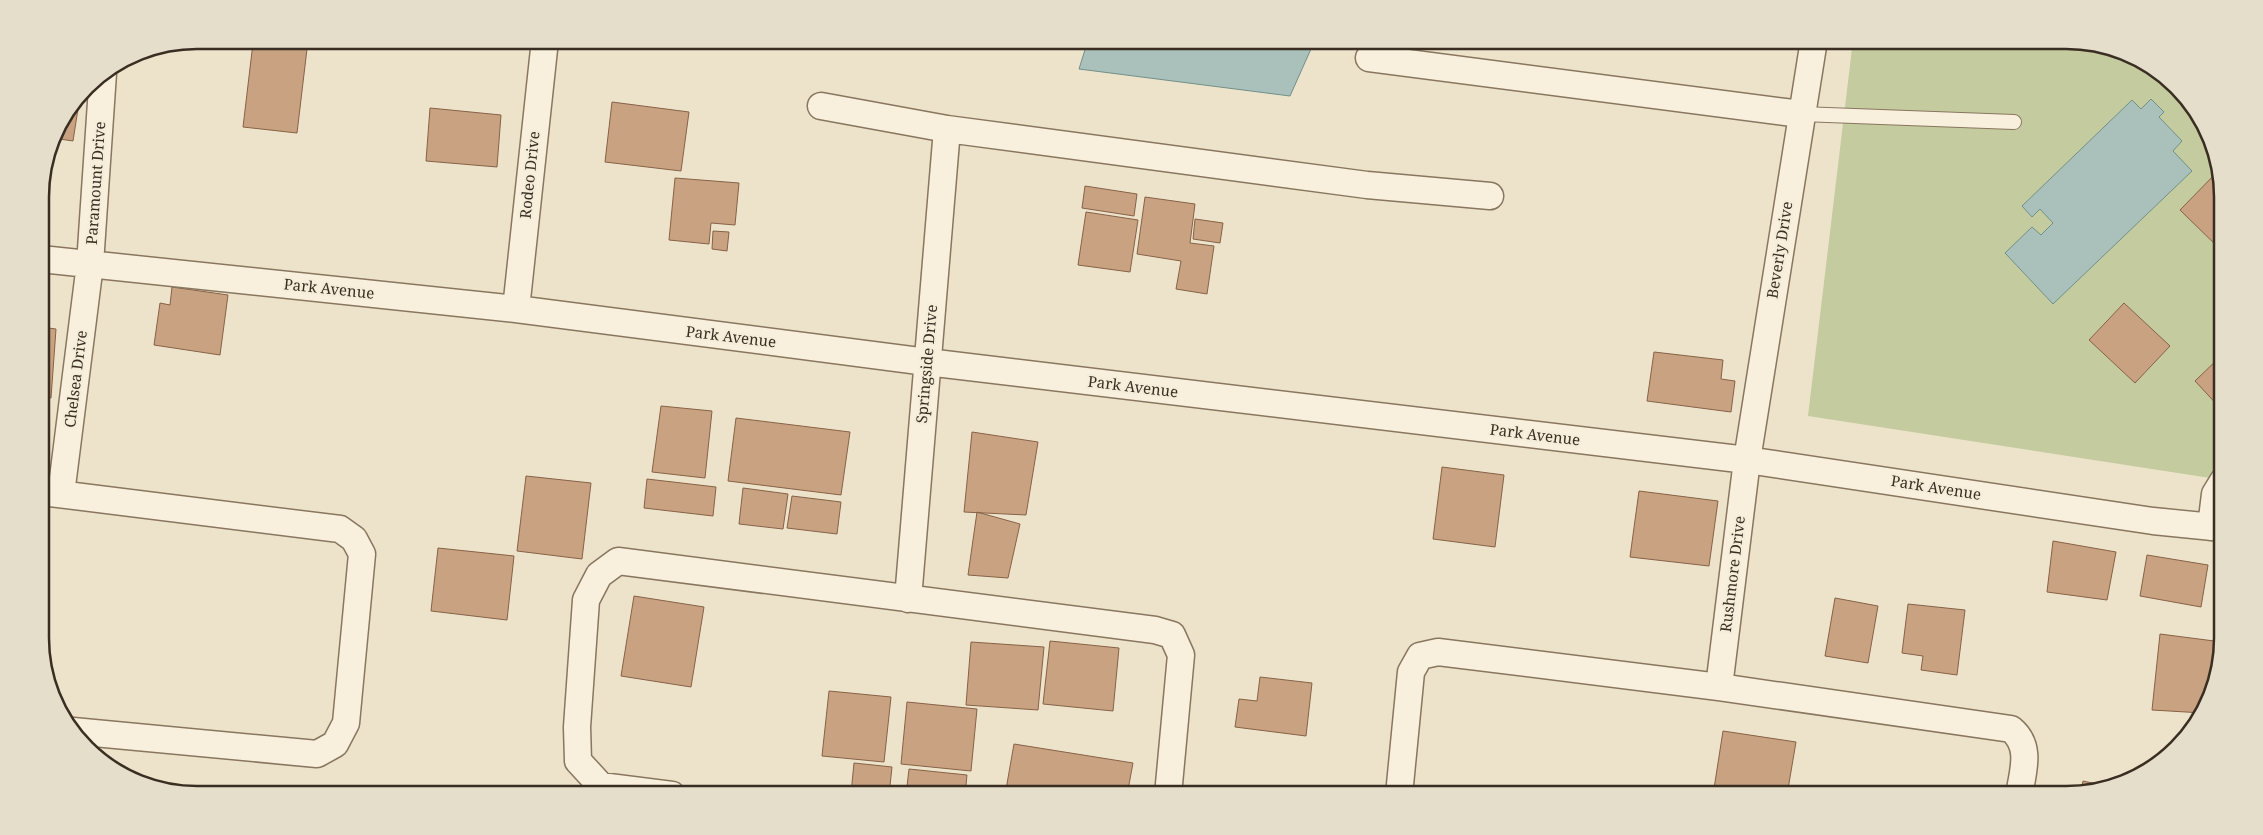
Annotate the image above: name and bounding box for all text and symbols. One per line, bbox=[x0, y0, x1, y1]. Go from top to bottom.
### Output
street label: Paramount Drive bbox=[81, 121, 109, 245]
street label: Rodeo Drive bbox=[514, 130, 544, 220]
street label: Beverly Drive bbox=[1761, 200, 1797, 300]
street label: Park Avenue bbox=[283, 273, 375, 303]
street label: Springside Drive bbox=[911, 304, 941, 424]
street label: Park Avenue bbox=[685, 321, 777, 351]
street label: Chelsea Drive bbox=[59, 329, 91, 429]
street label: Park Avenue bbox=[1087, 371, 1179, 401]
street label: Park Avenue bbox=[1489, 419, 1581, 449]
street label: Park Avenue bbox=[1890, 470, 1983, 504]
street label: Rushmore Drive bbox=[1715, 515, 1749, 633]

